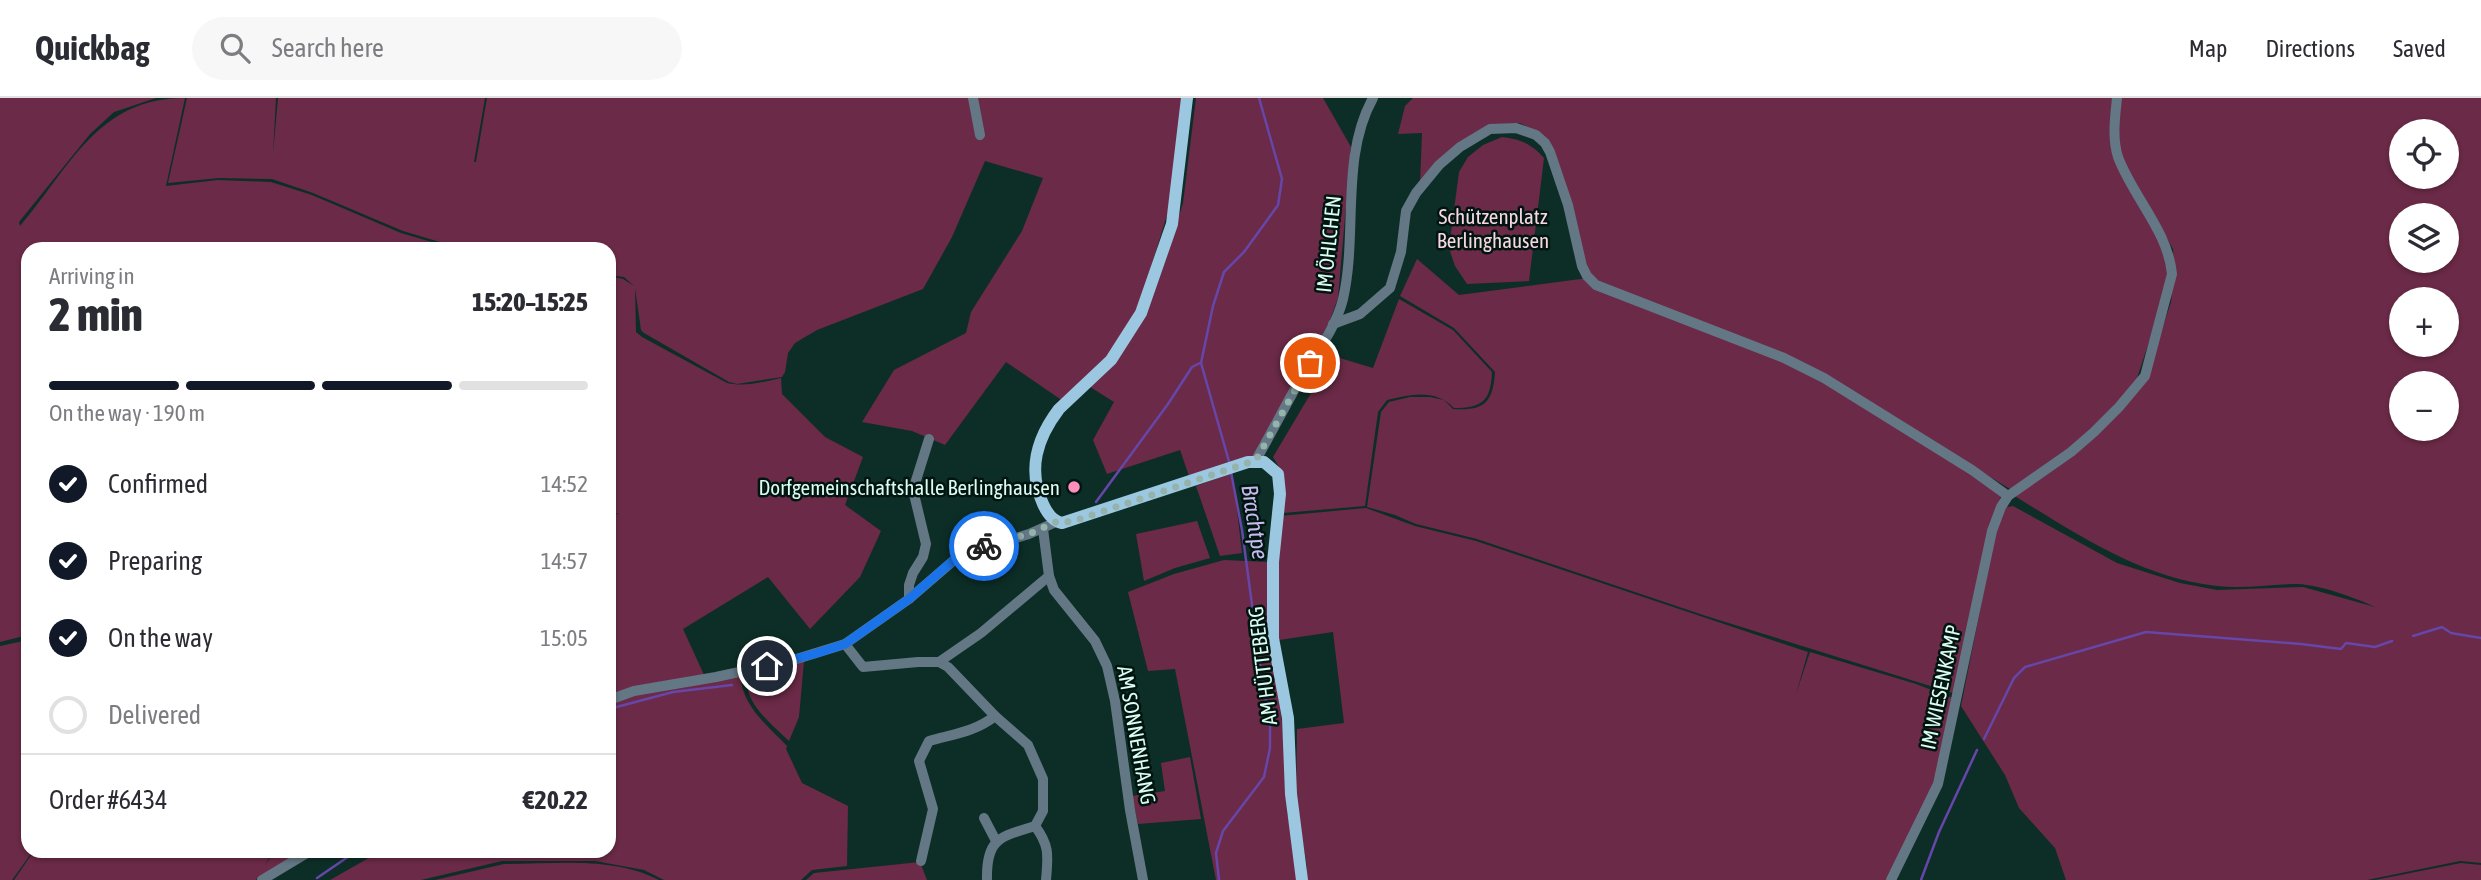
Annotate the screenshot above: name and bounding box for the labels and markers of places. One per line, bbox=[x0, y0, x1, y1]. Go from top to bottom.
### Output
pin bbox=[1280, 333, 1340, 393]
place label: Dorfgemeinschaftshalle Berlinghausen bbox=[759, 475, 1060, 499]
marker: Dorfgemeinschaftshalle Berlinghausen bbox=[1066, 479, 1082, 495]
pin bbox=[737, 636, 797, 696]

